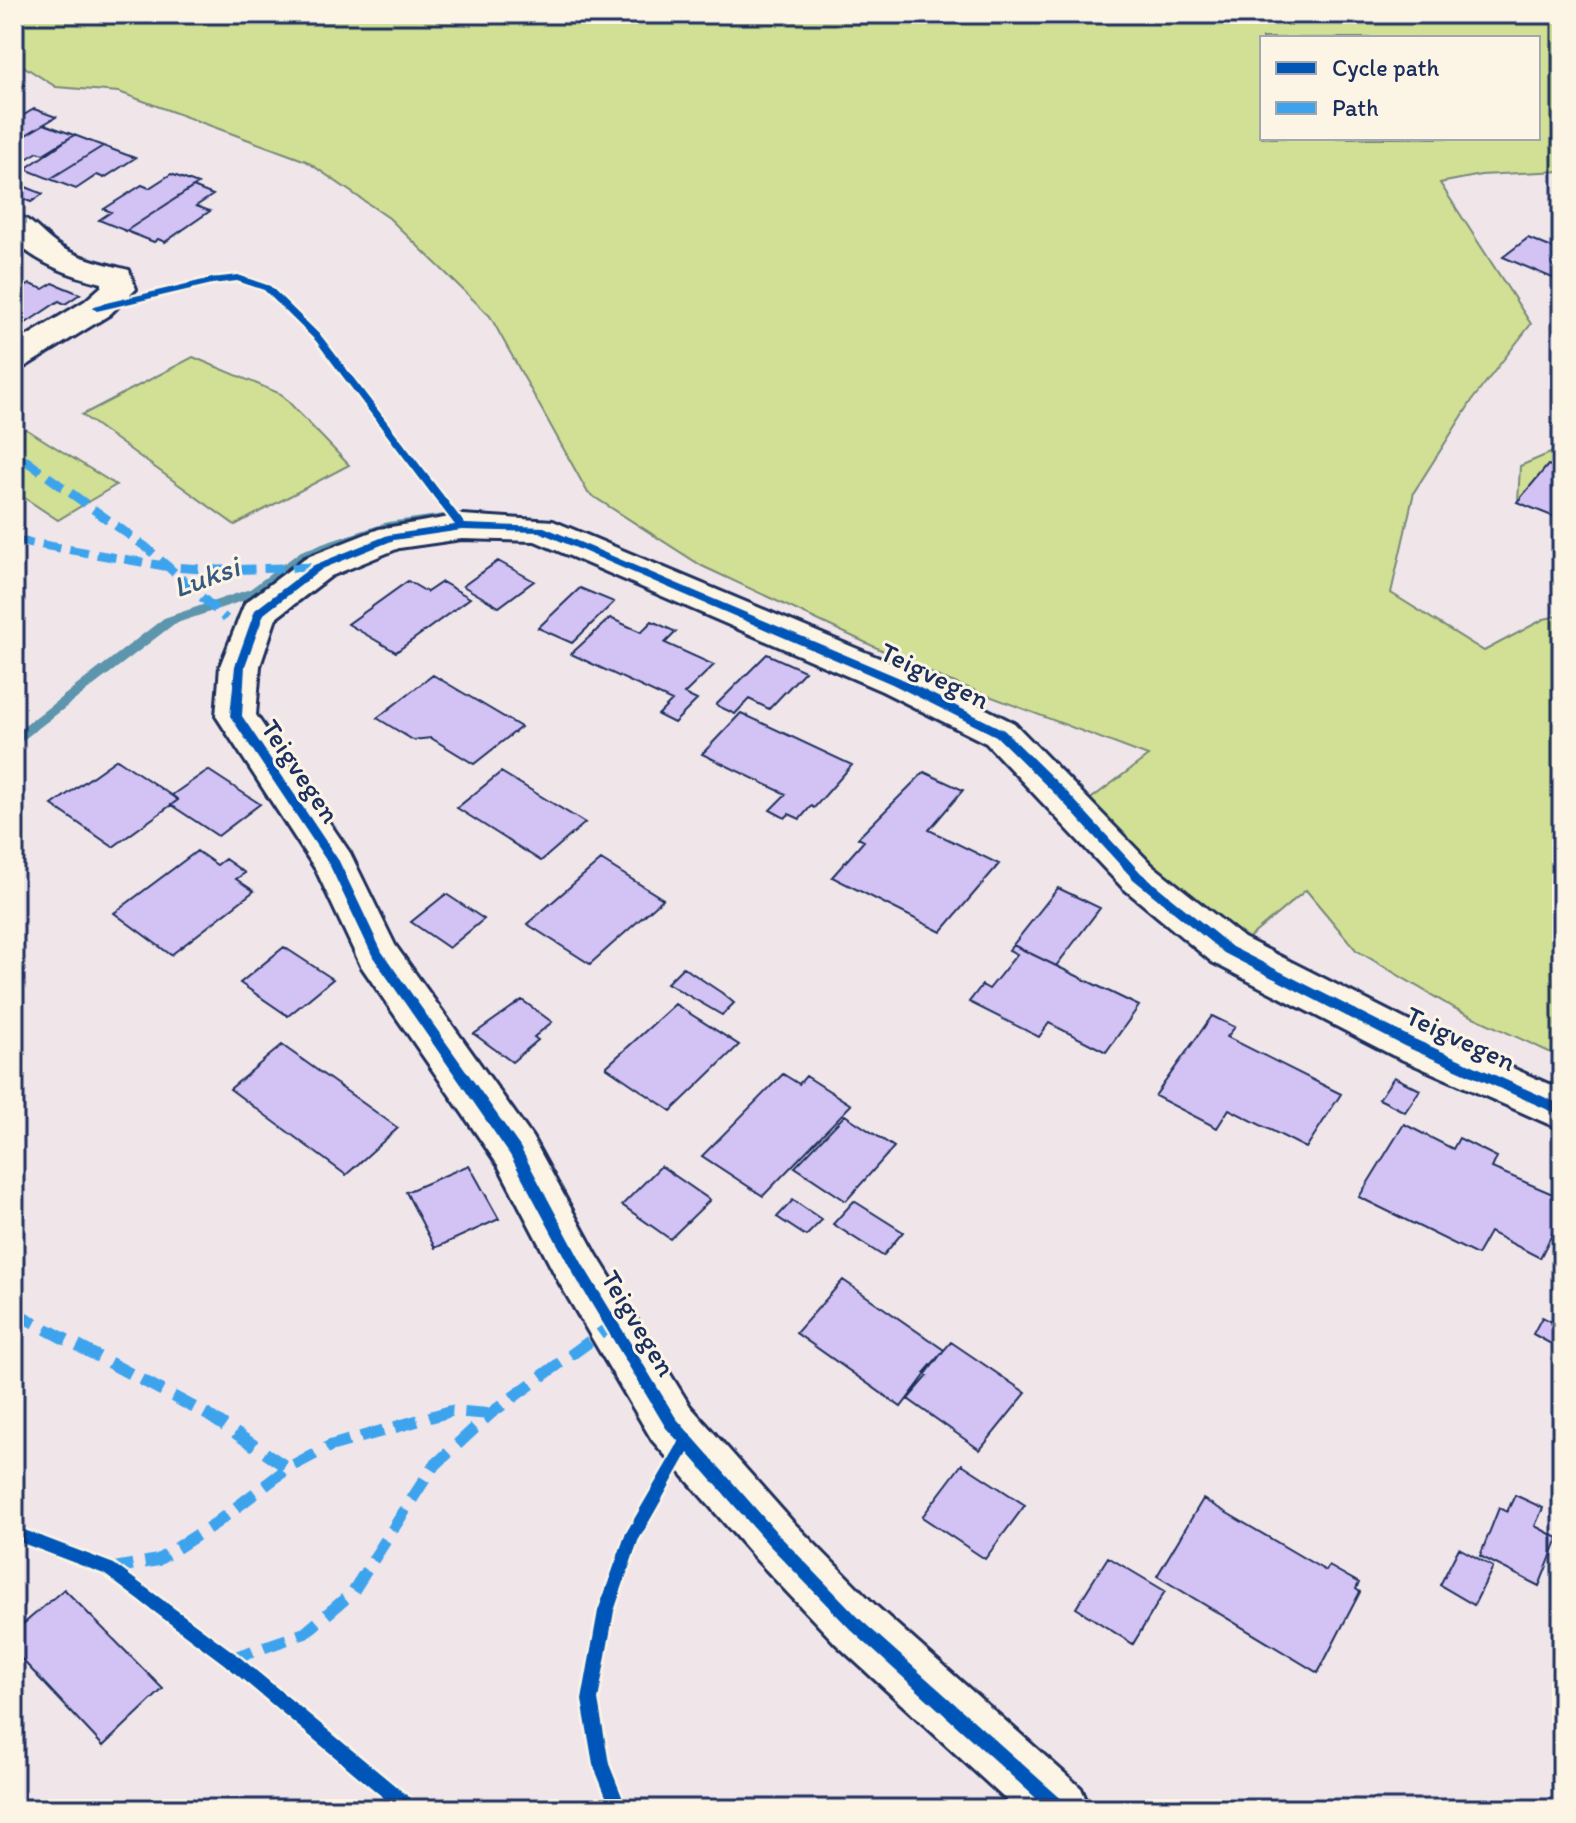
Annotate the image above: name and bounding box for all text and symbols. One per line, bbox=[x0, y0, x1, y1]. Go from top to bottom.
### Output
legend bbox=[1260, 36, 1540, 140]
text: Cycle path bbox=[1332, 53, 1439, 82]
text: Path bbox=[1332, 93, 1379, 122]
water label: Luksi bbox=[168, 546, 247, 606]
street label: Teigvegen bbox=[875, 634, 996, 716]
street label: Teigvegen bbox=[254, 713, 348, 829]
street label: Teigvegen bbox=[1400, 998, 1522, 1078]
street label: Teigvegen bbox=[594, 1264, 684, 1382]

